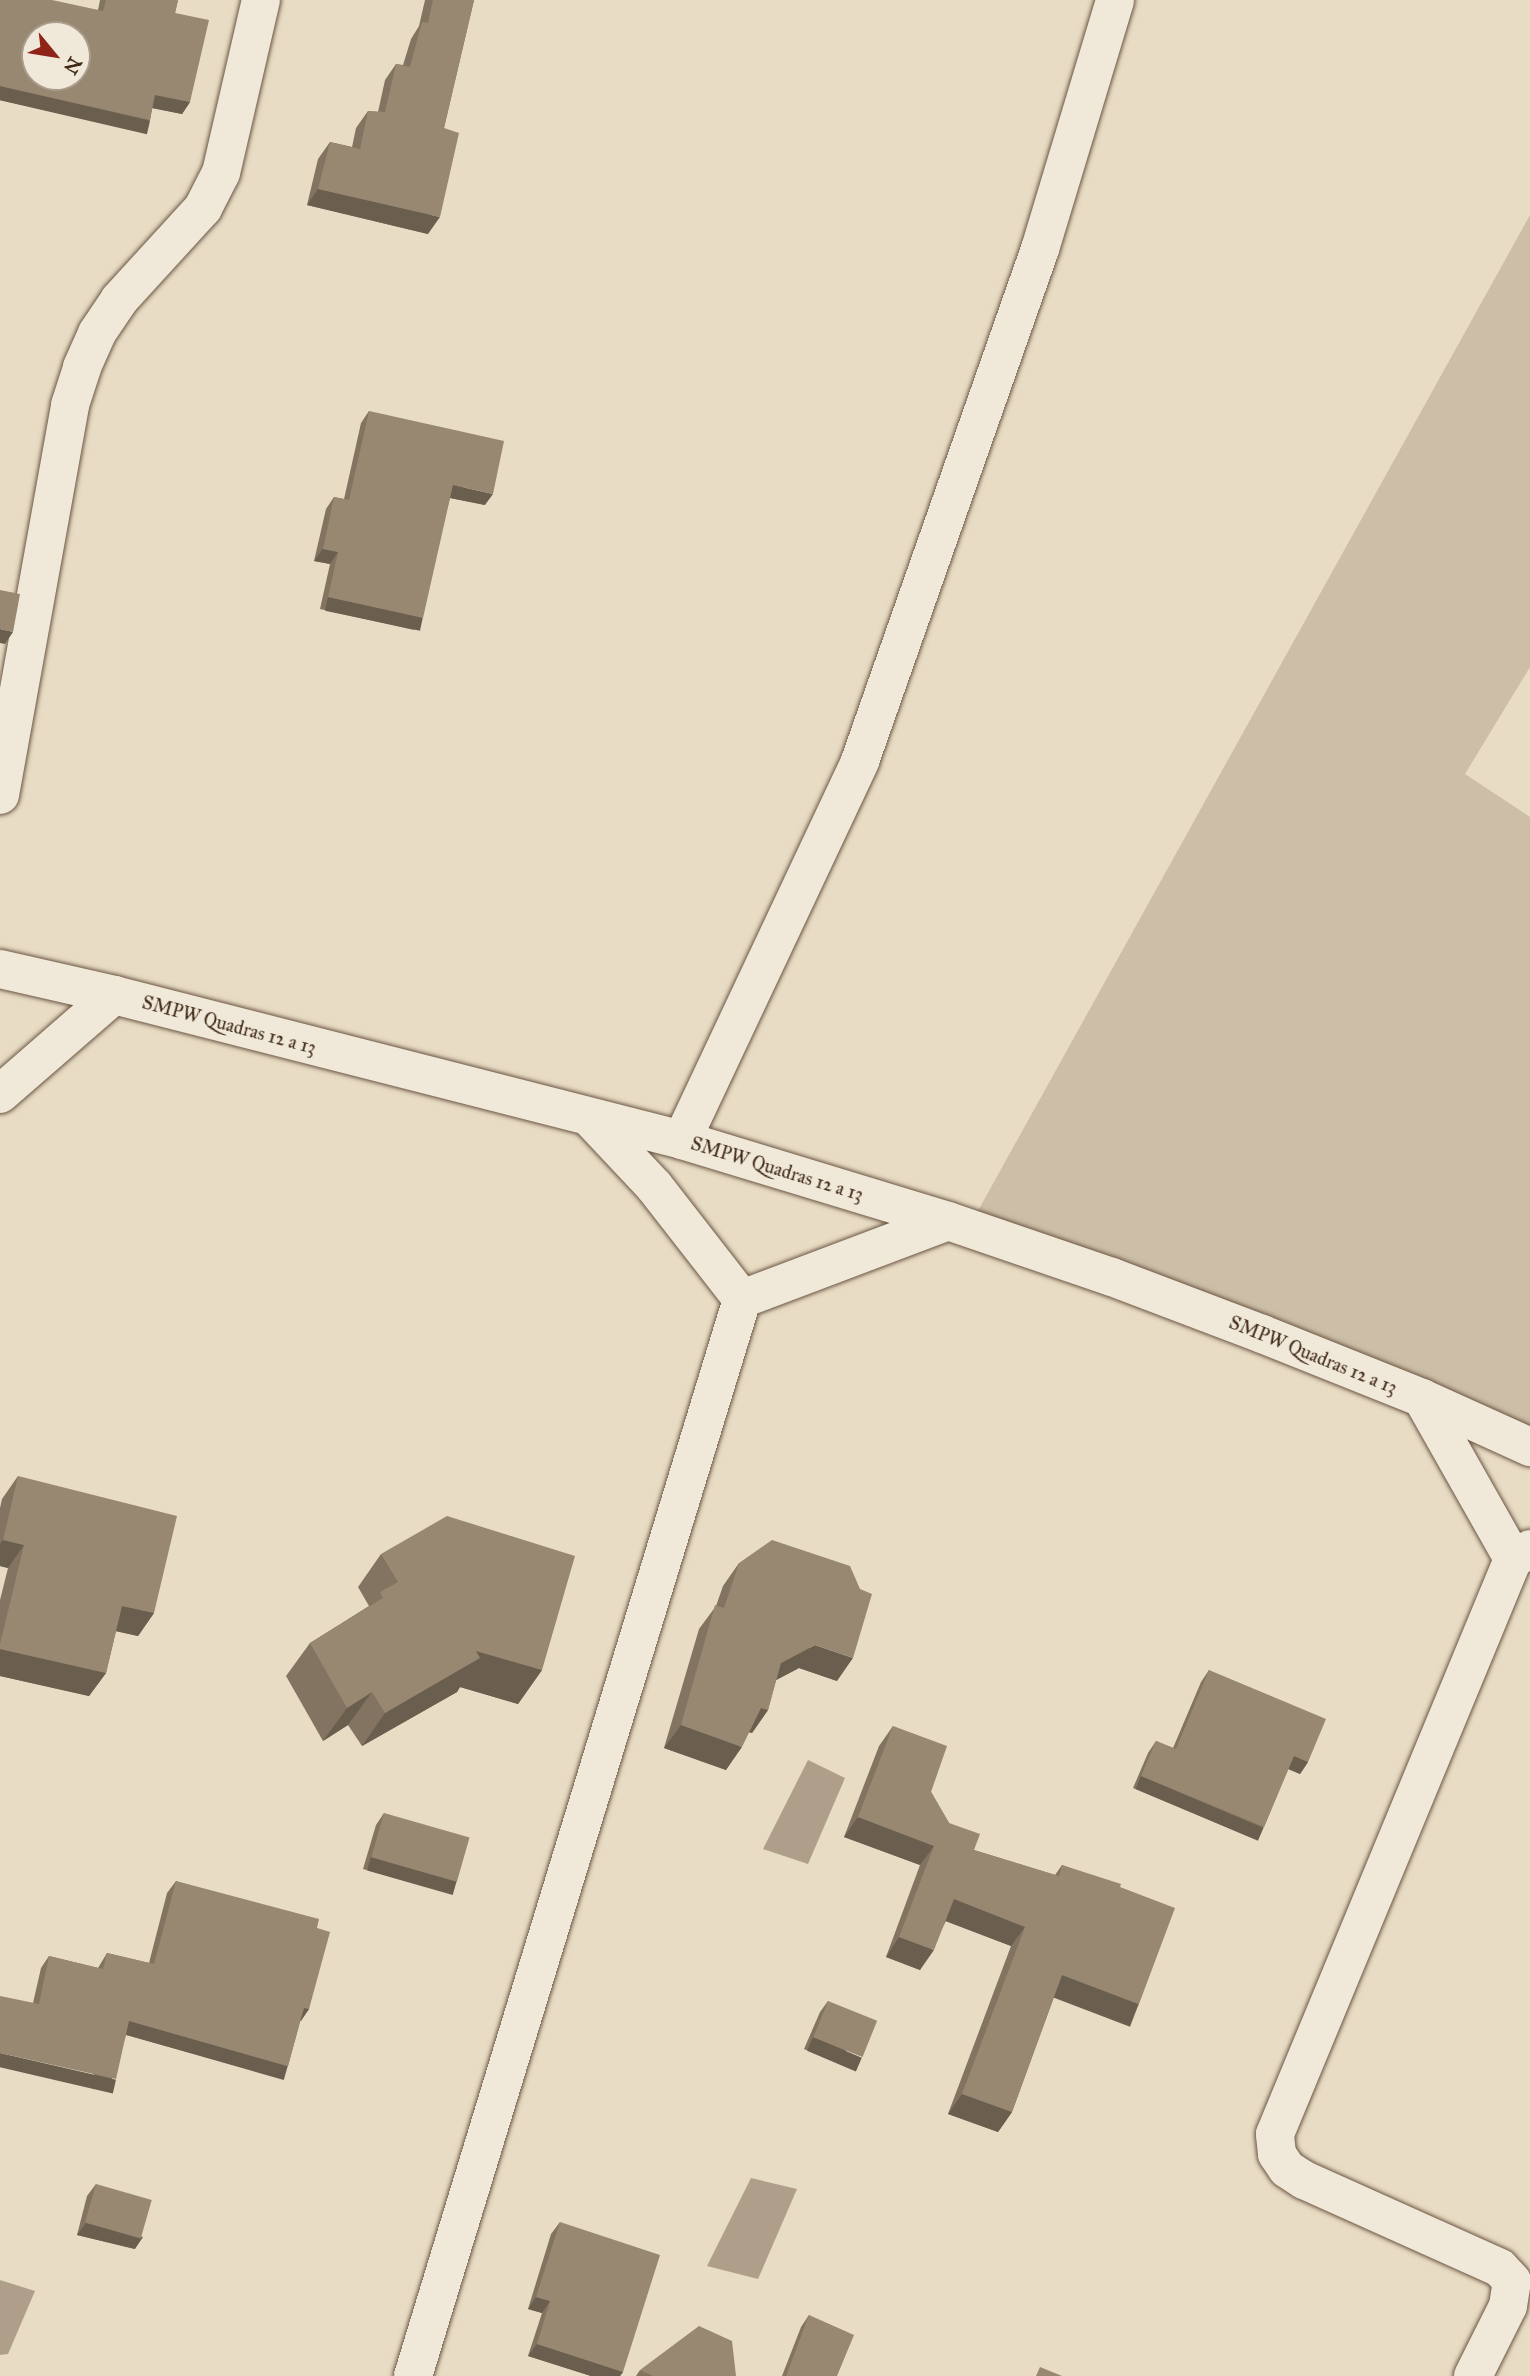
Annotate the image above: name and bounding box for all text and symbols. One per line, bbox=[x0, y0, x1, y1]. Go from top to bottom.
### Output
north arrow bbox=[21, 21, 91, 91]
text: N bbox=[59, 53, 87, 78]
street label: SMPW Quadras 12 a 13 bbox=[140, 991, 318, 1059]
street label: SMPW Quadras 12 a 13 bbox=[688, 1132, 866, 1206]
street label: SMPW Quadras 12 a 13 bbox=[1226, 1311, 1400, 1399]

